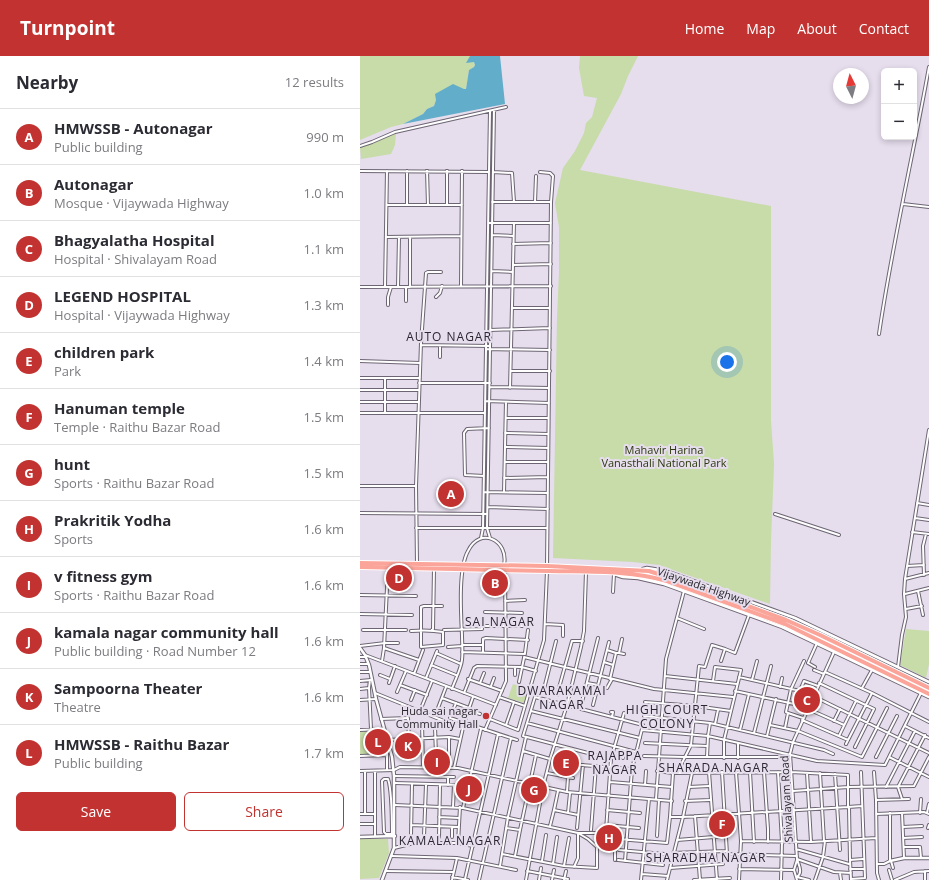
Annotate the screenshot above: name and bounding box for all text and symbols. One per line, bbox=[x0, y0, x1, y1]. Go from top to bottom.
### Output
text: Turnpoint bbox=[20, 15, 115, 41]
text: Home bbox=[685, 19, 724, 38]
text: Map bbox=[746, 19, 775, 38]
text: About bbox=[797, 19, 837, 38]
text: Contact bbox=[859, 19, 909, 38]
north arrow bbox=[833, 68, 869, 104]
map controls bbox=[881, 68, 917, 140]
button: + bbox=[881, 68, 917, 104]
text: Nearby bbox=[16, 71, 78, 94]
text: 12 results bbox=[285, 73, 344, 91]
button: − bbox=[881, 104, 917, 140]
text: HMWSSB - Autonagar bbox=[54, 118, 213, 138]
text: A bbox=[25, 128, 33, 146]
text: 990 m bbox=[306, 128, 344, 146]
text: Public building bbox=[54, 138, 143, 156]
text: Autonagar bbox=[54, 174, 133, 194]
text: B bbox=[25, 184, 33, 202]
text: 1.0 km bbox=[303, 184, 344, 202]
text: Mosque · Vijaywada Highway bbox=[54, 194, 229, 212]
text: Bhagyalatha Hospital bbox=[54, 230, 214, 250]
text: C bbox=[25, 240, 33, 258]
text: 1.1 km bbox=[303, 240, 344, 258]
text: Hospital · Shivalayam Road bbox=[54, 250, 217, 268]
text: LEGEND HOSPITAL bbox=[54, 286, 191, 306]
text: D bbox=[24, 296, 34, 314]
text: 1.3 km bbox=[303, 296, 344, 314]
text: Hospital · Vijaywada Highway bbox=[54, 306, 230, 324]
district label: AUTO NAGAR bbox=[406, 328, 492, 345]
text: children park bbox=[54, 342, 154, 362]
text: E bbox=[25, 352, 33, 370]
text: 1.4 km bbox=[303, 352, 344, 370]
your location bbox=[717, 352, 737, 372]
text: Park bbox=[54, 362, 81, 380]
text: Hanuman temple bbox=[54, 398, 185, 418]
text: F bbox=[25, 408, 33, 426]
text: 1.5 km bbox=[303, 408, 344, 426]
text: Temple · Raithu Bazar Road bbox=[54, 418, 220, 436]
park label: Mahavir Harina Vanasthali National Park bbox=[601, 442, 727, 470]
text: hunt bbox=[54, 454, 90, 474]
text: G bbox=[24, 464, 34, 482]
text: 1.5 km bbox=[303, 464, 344, 482]
text: Sports · Raithu Bazar Road bbox=[54, 474, 214, 492]
pin: A bbox=[438, 479, 464, 509]
text: Prakritik Yodha bbox=[54, 510, 171, 530]
text: H bbox=[24, 520, 34, 538]
text: 1.6 km bbox=[303, 520, 344, 538]
text: Sports bbox=[54, 530, 93, 548]
pin: D bbox=[386, 563, 412, 593]
street label: Vijaywada Highway bbox=[655, 563, 753, 609]
text: v fitness gym bbox=[54, 566, 153, 586]
pin: B bbox=[482, 568, 508, 598]
text: I bbox=[27, 576, 31, 594]
text: 1.6 km bbox=[303, 576, 344, 594]
text: Sports · Raithu Bazar Road bbox=[54, 586, 214, 604]
district label: SAI NAGAR bbox=[465, 613, 535, 630]
text: kamala nagar community hall bbox=[54, 622, 279, 642]
text: J bbox=[27, 632, 31, 650]
text: 1.6 km bbox=[303, 632, 344, 650]
text: Public building · Road Number 12 bbox=[54, 642, 256, 660]
text: Sampoorna Theater bbox=[54, 678, 202, 698]
district label: DWARAKAMAI NAGAR bbox=[517, 682, 607, 713]
pin: C bbox=[794, 685, 820, 715]
text: K bbox=[25, 688, 33, 706]
text: 1.6 km bbox=[303, 688, 344, 706]
text: Theatre bbox=[54, 698, 101, 716]
district label: HIGH COURT COLONY bbox=[626, 701, 708, 732]
place label: Huda sai nagar Community Hall bbox=[396, 703, 479, 731]
marker: Huda sai nagar Community Hall bbox=[481, 711, 491, 721]
pin: L bbox=[365, 727, 391, 757]
pin: K bbox=[395, 731, 421, 761]
text: HMWSSB - Raithu Bazar bbox=[54, 734, 229, 754]
text: L bbox=[25, 744, 33, 762]
text: 1.7 km bbox=[303, 744, 344, 762]
pin: I bbox=[424, 747, 450, 777]
district label: RAJAPPA NAGAR bbox=[588, 747, 642, 778]
pin: E bbox=[553, 748, 579, 778]
text: Public building bbox=[54, 754, 143, 772]
street label: Shivalayam Road bbox=[776, 755, 796, 843]
district label: SHARADA NAGAR bbox=[659, 759, 769, 776]
pin: J bbox=[456, 774, 482, 804]
pin: G bbox=[521, 775, 547, 805]
button: Save bbox=[16, 792, 176, 831]
button: Share bbox=[184, 792, 344, 831]
pin: F bbox=[709, 809, 735, 839]
pin: H bbox=[596, 823, 622, 853]
district label: KAMALA NAGAR bbox=[399, 832, 501, 849]
district label: SHARADHA NAGAR bbox=[646, 849, 766, 866]

